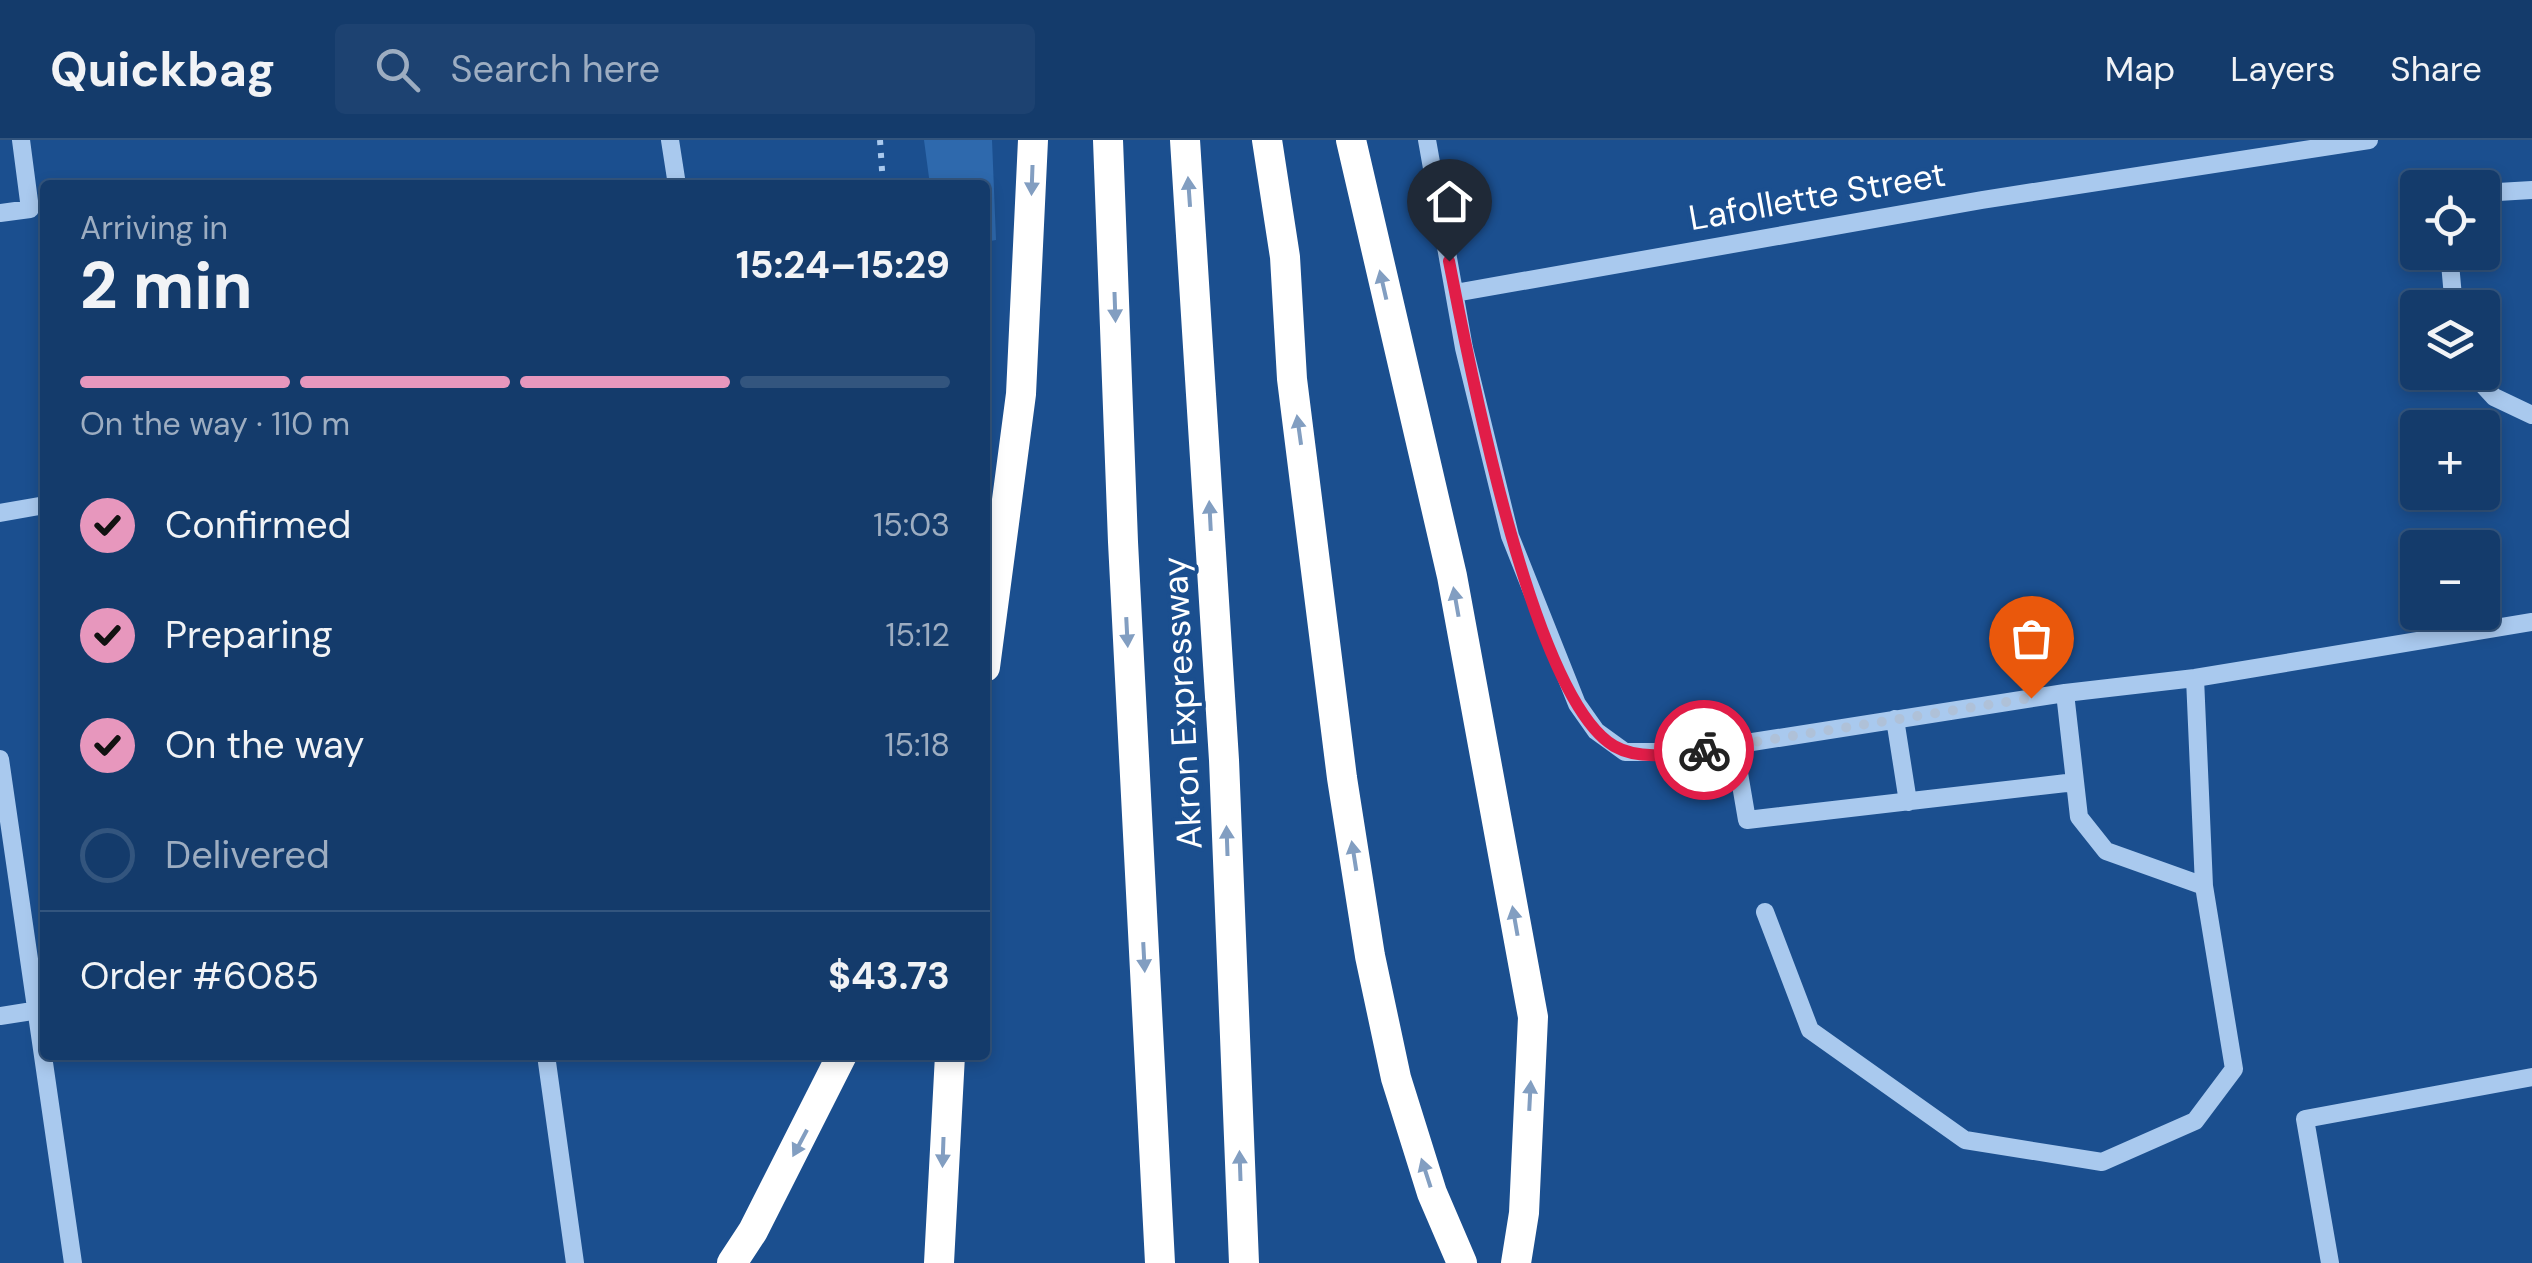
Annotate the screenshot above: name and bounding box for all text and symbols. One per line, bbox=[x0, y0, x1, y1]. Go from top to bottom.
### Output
search box bbox=[335, 24, 1035, 114]
text: Quickbag bbox=[50, 38, 275, 101]
icon: search bbox=[370, 42, 425, 97]
text: Search here bbox=[450, 44, 660, 94]
text: Map bbox=[2105, 46, 2175, 92]
text: Layers bbox=[2230, 46, 2335, 92]
text: Share bbox=[2390, 46, 2482, 92]
street label: Lafollette Street bbox=[1685, 151, 1949, 241]
pin bbox=[1407, 159, 1492, 262]
one-way arrow bbox=[1024, 165, 1040, 197]
map controls bbox=[2400, 170, 2500, 630]
button: locate bbox=[2400, 170, 2500, 270]
icon: home bbox=[1422, 174, 1477, 229]
one-way arrow bbox=[1180, 176, 1196, 207]
text: Arriving in bbox=[80, 207, 228, 249]
text: 15:24–15:29 bbox=[736, 240, 950, 290]
text: 2 min bbox=[80, 244, 253, 328]
one-way arrow bbox=[1375, 269, 1390, 300]
button: layers bbox=[2400, 290, 2500, 390]
one-way arrow bbox=[1108, 292, 1124, 324]
text: On the way · 110 m bbox=[80, 403, 350, 445]
button: + bbox=[2400, 410, 2500, 510]
one-way arrow bbox=[1291, 413, 1307, 445]
icon: check bbox=[80, 498, 135, 553]
text: Confirmed bbox=[165, 500, 351, 550]
one-way arrow bbox=[1202, 500, 1218, 532]
text: 15:03 bbox=[873, 504, 950, 546]
button: − bbox=[2400, 530, 2500, 630]
street label: Akron Expressway bbox=[1151, 555, 1213, 851]
one-way arrow bbox=[1448, 586, 1464, 617]
pin bbox=[1989, 596, 2074, 699]
icon: check bbox=[80, 608, 135, 663]
text: Preparing bbox=[165, 610, 333, 660]
icon: bag bbox=[2004, 611, 2059, 666]
text: 15:12 bbox=[886, 614, 950, 656]
one-way arrow bbox=[1119, 617, 1135, 649]
courier bbox=[1654, 700, 1754, 800]
icon: check bbox=[80, 718, 135, 773]
text: On the way bbox=[165, 720, 364, 770]
icon: bike bbox=[1677, 723, 1732, 778]
text: 15:18 bbox=[885, 724, 950, 766]
one-way arrow bbox=[1219, 824, 1235, 856]
text: Delivered bbox=[165, 830, 330, 880]
one-way arrow bbox=[1346, 840, 1362, 871]
one-way arrow bbox=[1507, 905, 1523, 936]
one-way arrow bbox=[1136, 941, 1152, 973]
text: Order #6085 bbox=[80, 951, 319, 1001]
text: $43.73 bbox=[828, 951, 950, 1001]
one-way arrow bbox=[1522, 1080, 1538, 1112]
one-way arrow bbox=[792, 1128, 809, 1157]
one-way arrow bbox=[935, 1137, 951, 1169]
one-way arrow bbox=[1232, 1149, 1248, 1181]
one-way arrow bbox=[1417, 1157, 1432, 1187]

